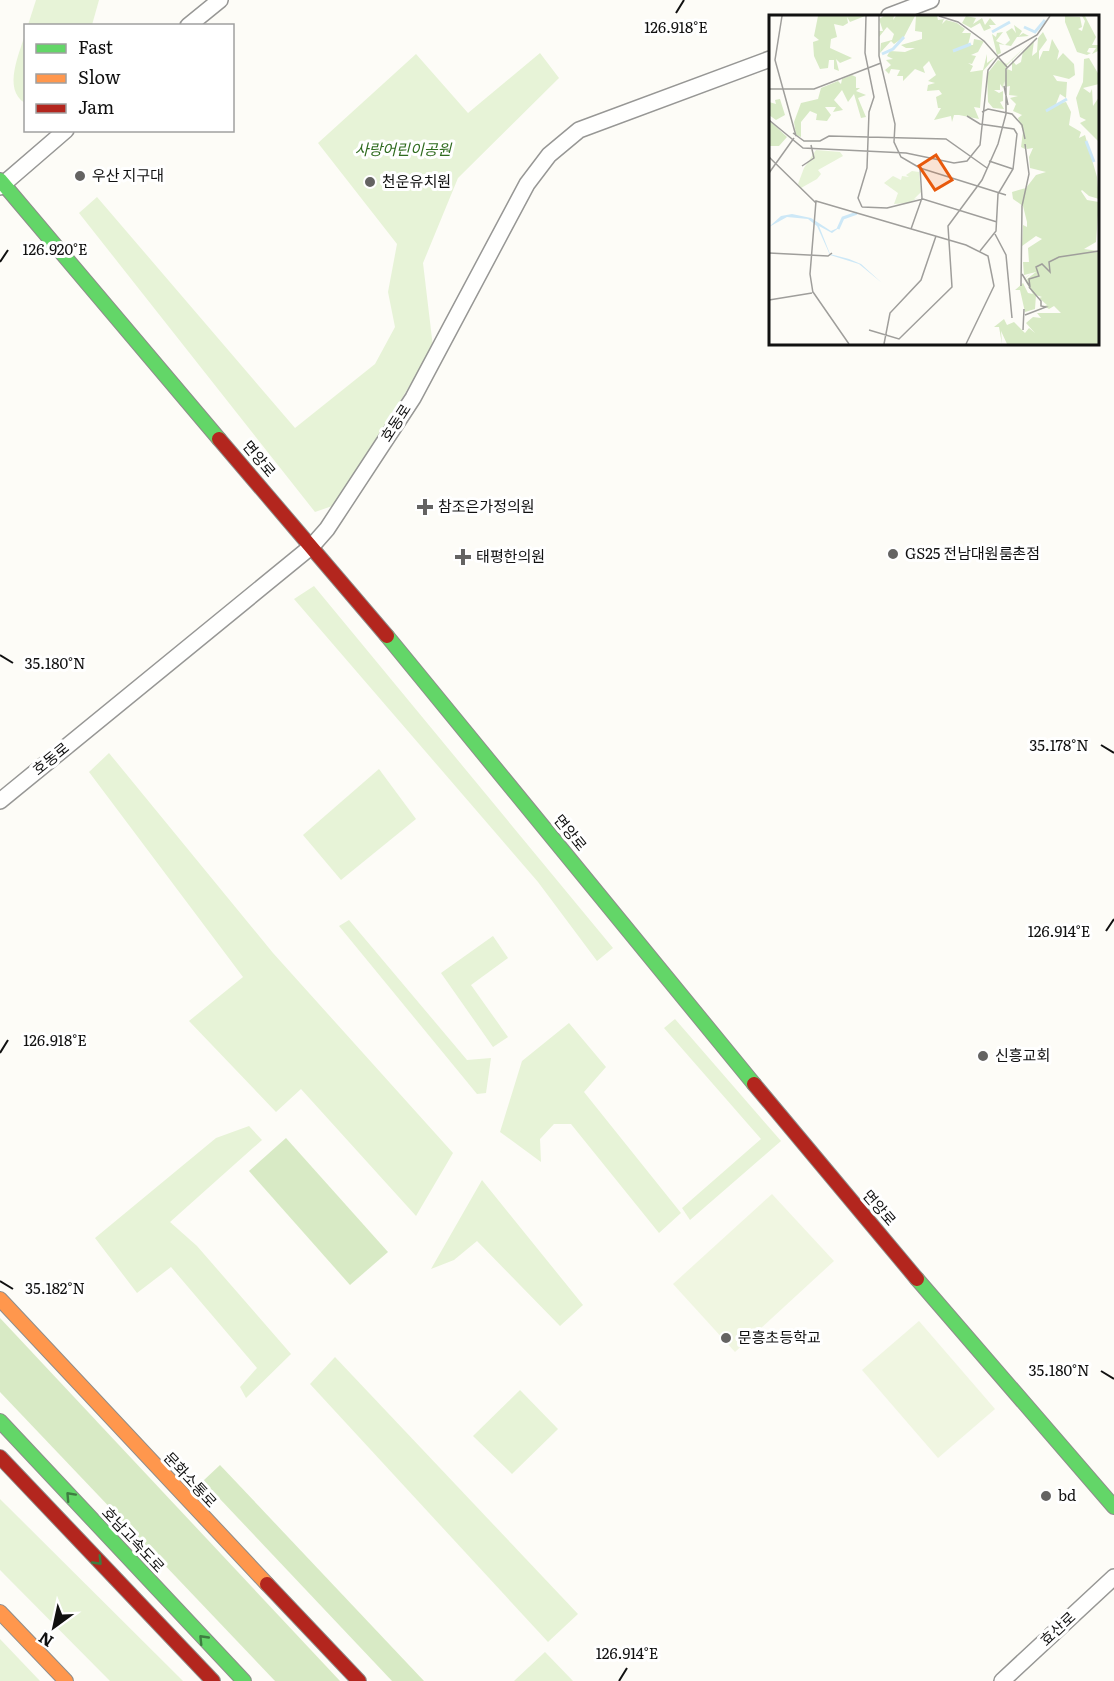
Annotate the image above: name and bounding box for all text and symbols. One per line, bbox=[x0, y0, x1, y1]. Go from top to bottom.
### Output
text: 126.918°E bbox=[644, 15, 708, 38]
inset map bbox=[769, 15, 1099, 345]
legend bbox=[24, 24, 234, 132]
text: Fast bbox=[78, 33, 114, 60]
text: Slow bbox=[78, 63, 121, 90]
text: Jam bbox=[78, 93, 114, 120]
park label: 사랑어린이공원 bbox=[355, 137, 452, 160]
place label: 우산 지구대 bbox=[92, 163, 164, 186]
marker: 우산 지구대 bbox=[73, 169, 87, 183]
place label: 천운유치원 bbox=[382, 169, 451, 192]
marker: 천운유치원 bbox=[363, 175, 377, 189]
text: 126.920°E bbox=[22, 237, 88, 260]
street label: 호동로 bbox=[374, 399, 416, 446]
street label: 면앙로 bbox=[238, 435, 282, 481]
place label: 참조은가정의원 bbox=[438, 494, 535, 517]
marker: 참조은가정의원 bbox=[416, 498, 434, 516]
place label: GS25 전남대원룸촌점 bbox=[905, 541, 1040, 564]
place label: 태평한의원 bbox=[476, 544, 545, 567]
marker: GS25 전남대원룸촌점 bbox=[886, 547, 900, 561]
marker: 태평한의원 bbox=[454, 548, 472, 566]
text: 35.180°N bbox=[24, 651, 86, 674]
text: 35.178°N bbox=[1029, 733, 1089, 756]
street label: 호동로 bbox=[27, 736, 73, 780]
street label: 면앙로 bbox=[549, 809, 593, 855]
text: 126.914°E bbox=[1028, 919, 1090, 942]
text: 126.918°E bbox=[23, 1028, 87, 1051]
place label: 신흥교회 bbox=[995, 1043, 1050, 1066]
marker: 신흥교회 bbox=[976, 1049, 990, 1063]
street label: 면앙로 bbox=[858, 1184, 902, 1230]
text: 35.182°N bbox=[25, 1276, 85, 1299]
place label: 문흥초등학교 bbox=[738, 1325, 821, 1348]
marker: 문흥초등학교 bbox=[719, 1331, 733, 1345]
text: 35.180°N bbox=[1028, 1358, 1090, 1381]
street label: 문화소통로 bbox=[159, 1446, 223, 1512]
place label: bd bbox=[1058, 1483, 1076, 1506]
marker: bd bbox=[1039, 1489, 1053, 1503]
one-way arrow bbox=[66, 1493, 77, 1503]
street label: 호남고속도로 bbox=[97, 1501, 171, 1577]
one-way arrow bbox=[91, 1554, 102, 1564]
north arrow bbox=[24, 1597, 84, 1657]
street label: 효산로 bbox=[1034, 1605, 1080, 1650]
text: N bbox=[33, 1627, 57, 1654]
one-way arrow bbox=[199, 1635, 210, 1645]
text: 126.914°E bbox=[596, 1641, 658, 1664]

